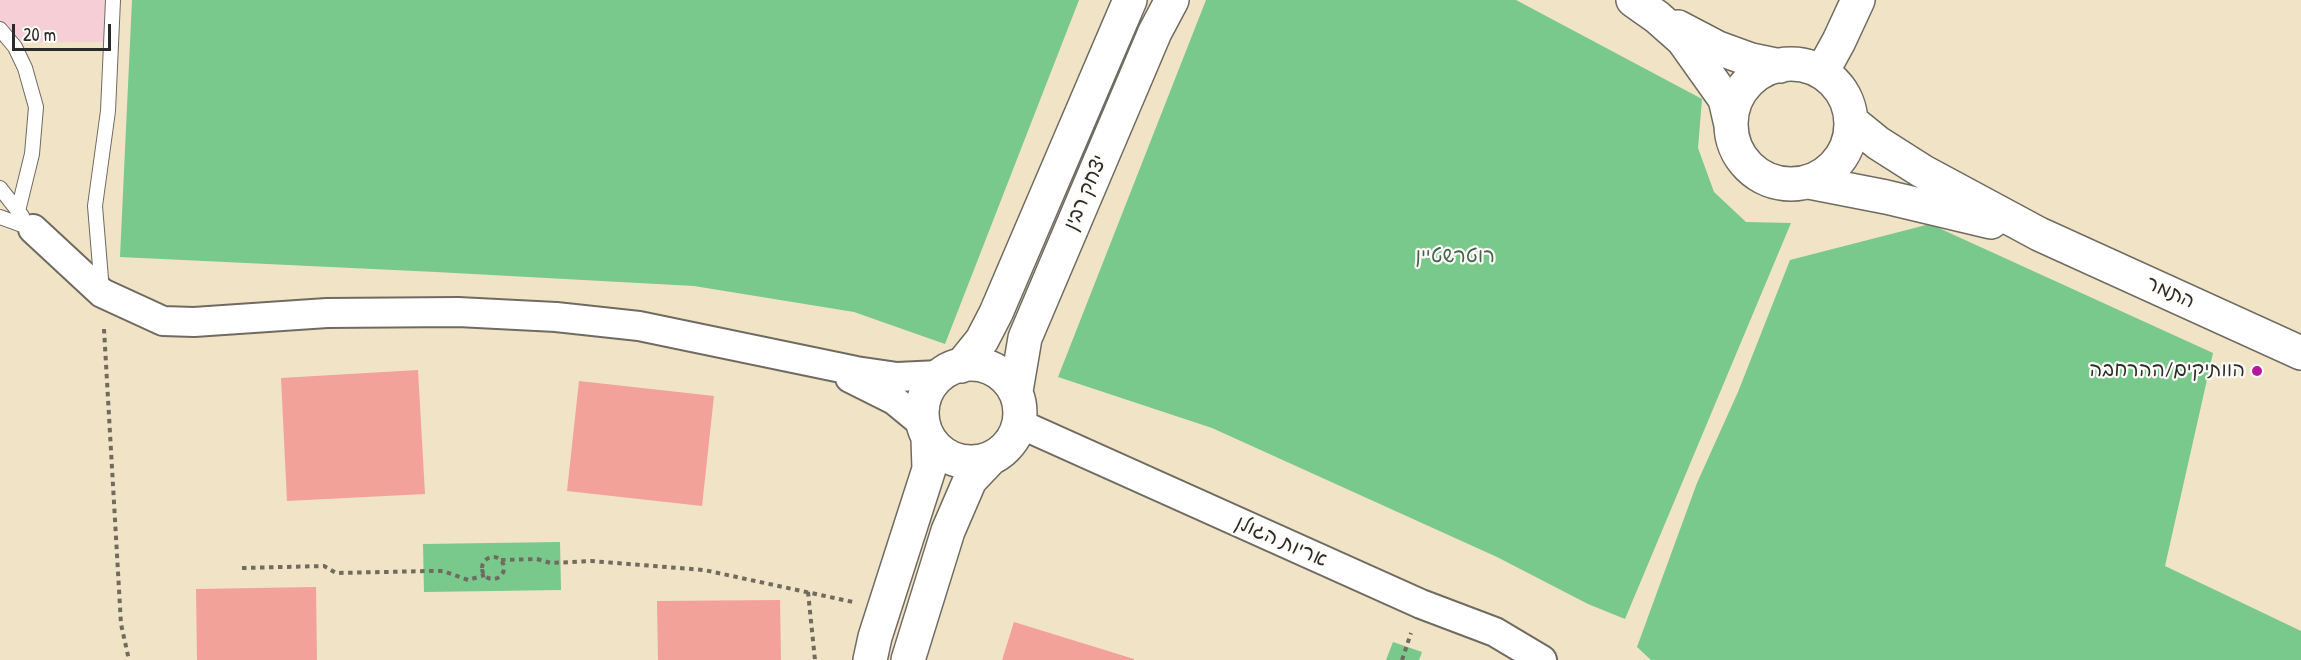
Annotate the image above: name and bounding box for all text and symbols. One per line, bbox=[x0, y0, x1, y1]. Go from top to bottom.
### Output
scale bar bbox=[15, 12, 114, 50]
text: 20 m bbox=[23, 22, 56, 47]
street label: יצחק רבין bbox=[1059, 152, 1113, 234]
park label: רוטרשטיין bbox=[1415, 245, 1495, 269]
street label: התמר bbox=[2142, 272, 2198, 314]
place label: הוותיקים/ההרחבה bbox=[2089, 359, 2245, 383]
marker: הוותיקים/ההרחבה bbox=[2250, 364, 2264, 378]
street label: אריות הגולן bbox=[1231, 511, 1331, 573]

